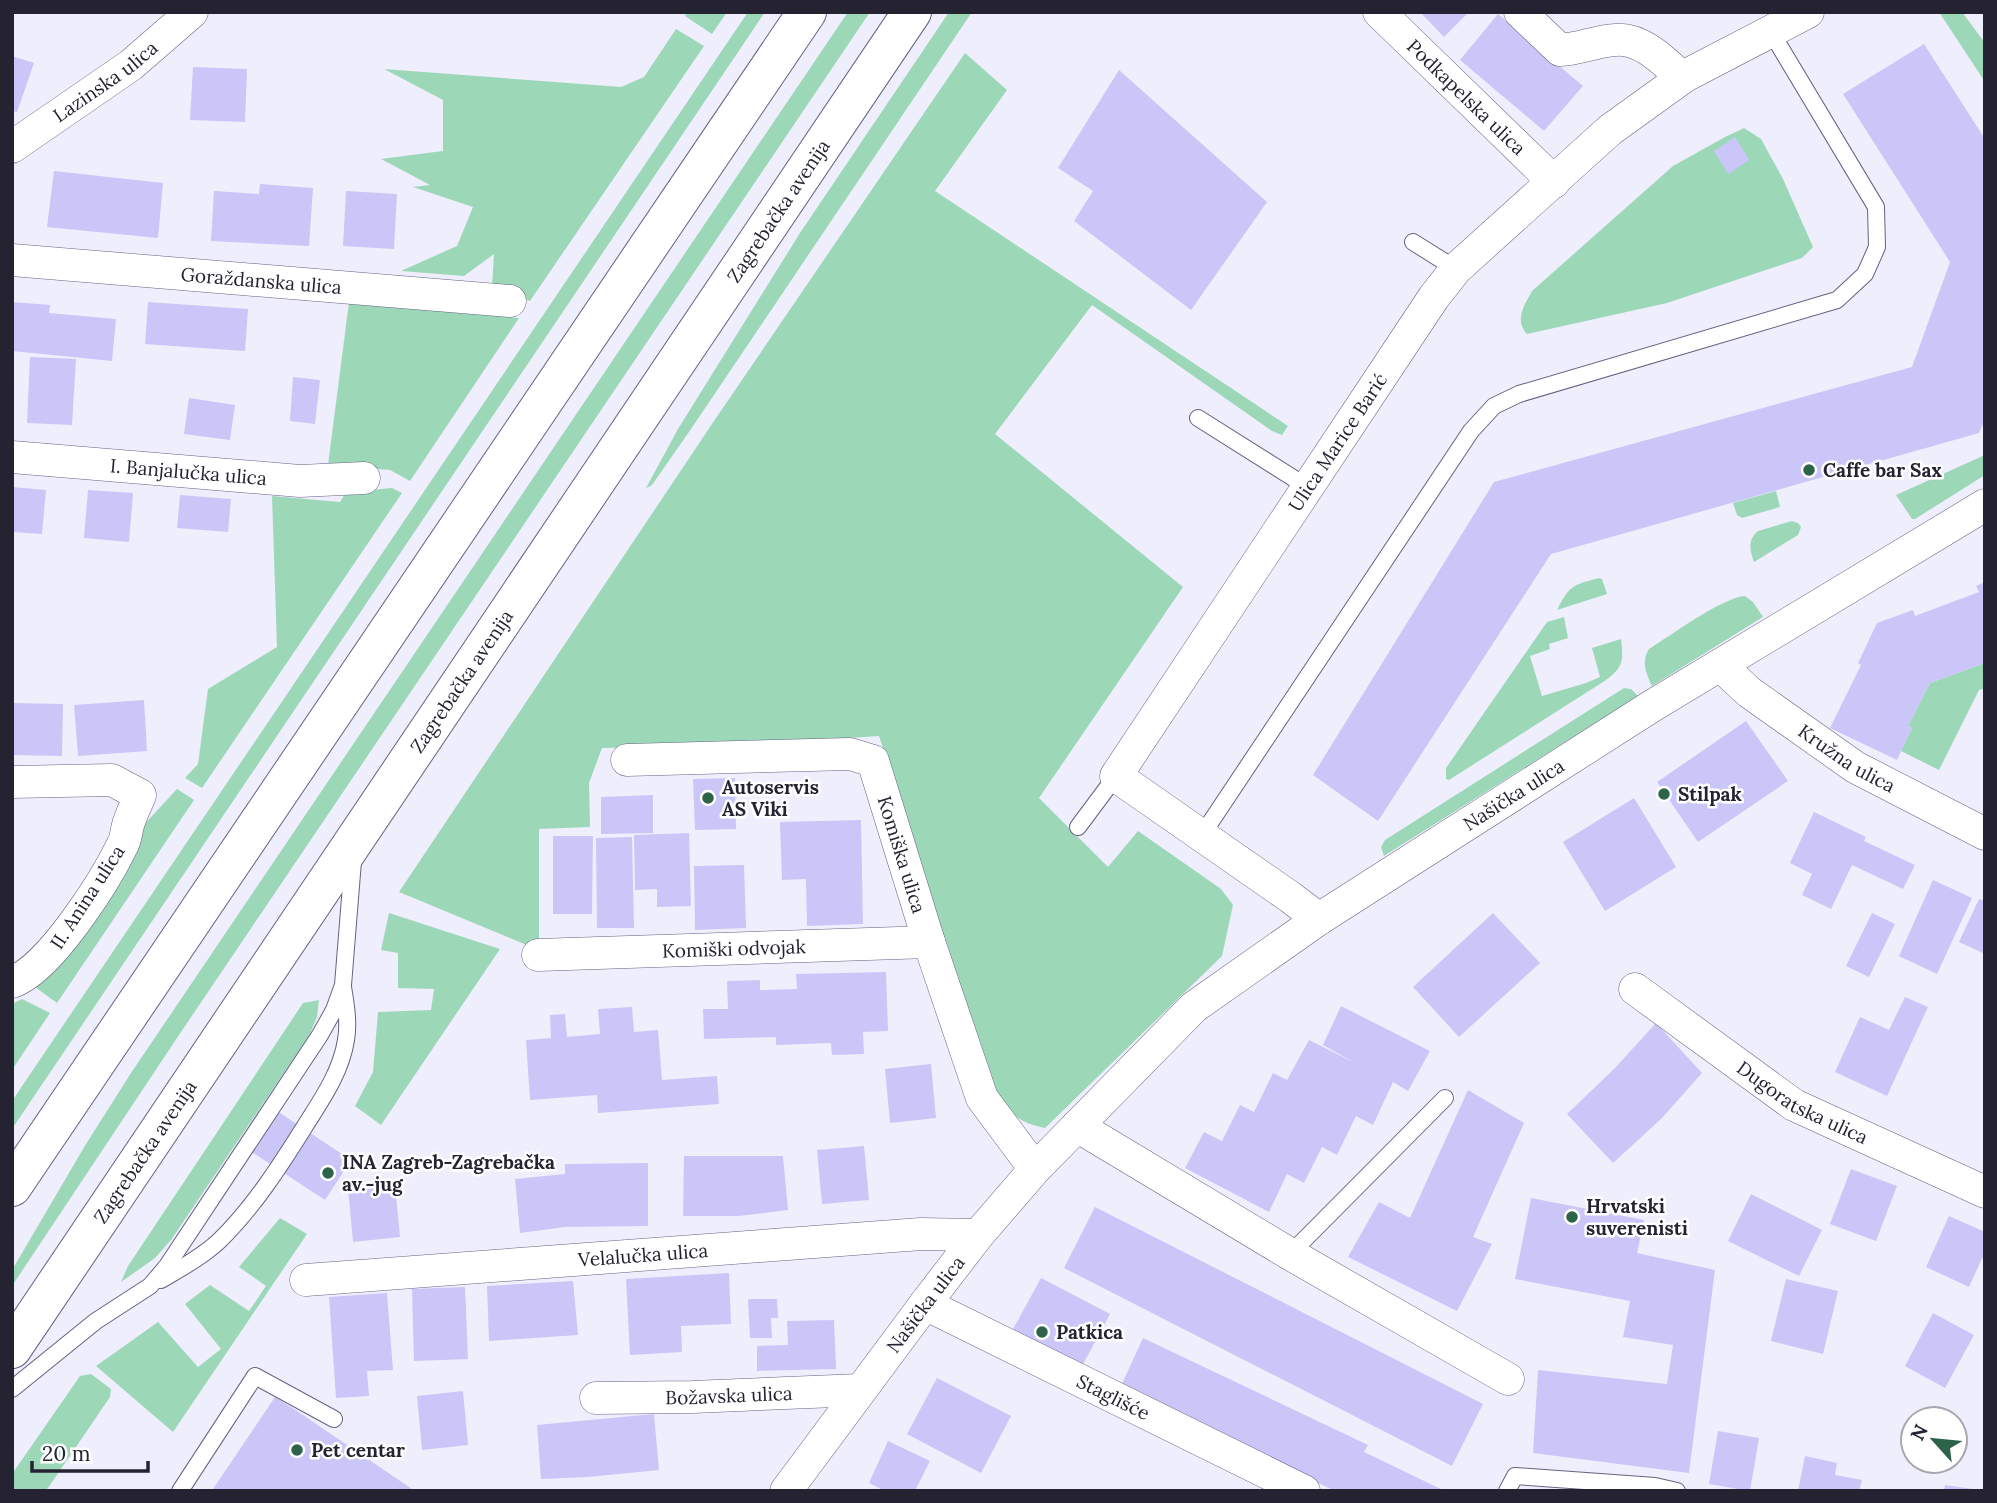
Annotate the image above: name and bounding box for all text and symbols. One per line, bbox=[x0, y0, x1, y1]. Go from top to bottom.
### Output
street label: Podkapelska ulica bbox=[1402, 34, 1531, 160]
street label: Lazinska ulica bbox=[48, 35, 163, 127]
street label: Zagrebačka avenija bbox=[721, 135, 835, 287]
street label: Goraždanska ulica bbox=[180, 262, 343, 299]
street label: Ulica Marice Barić bbox=[1283, 368, 1392, 516]
street label: I. Banjalučka ulica bbox=[109, 453, 268, 490]
place label: Caffe bar Sax bbox=[1823, 458, 1942, 482]
marker: Caffe bar Sax bbox=[1801, 462, 1817, 478]
street label: Zagrebačka avenija bbox=[405, 605, 518, 757]
street label: Kružna ulica bbox=[1794, 719, 1899, 798]
street label: Našička ulica bbox=[1459, 753, 1569, 836]
place label: Autoservis AS Viki bbox=[722, 775, 819, 821]
place label: Stilpak bbox=[1678, 782, 1742, 806]
marker: Stilpak bbox=[1656, 786, 1672, 802]
marker: Autoservis AS Viki bbox=[700, 790, 716, 806]
street label: Komiška ulica bbox=[872, 793, 931, 916]
street label: II. Anina ulica bbox=[44, 840, 130, 954]
street label: Komiški odvojak bbox=[662, 934, 807, 963]
street label: Dugoratska ulica bbox=[1732, 1055, 1872, 1149]
street label: Zagrebačka avenija bbox=[88, 1075, 202, 1228]
place label: INA Zagreb-Zagrebačka av.-jug bbox=[342, 1150, 555, 1196]
marker: INA Zagreb-Zagrebačka av.-jug bbox=[320, 1165, 336, 1181]
place label: Hrvatski suverenisti bbox=[1586, 1194, 1688, 1240]
marker: Hrvatski suverenisti bbox=[1564, 1209, 1580, 1225]
street label: Velalučka ulica bbox=[576, 1238, 709, 1272]
street label: Našička ulica bbox=[881, 1251, 970, 1357]
place label: Patkica bbox=[1056, 1320, 1123, 1344]
marker: Patkica bbox=[1034, 1324, 1050, 1340]
street label: Staglišće bbox=[1073, 1369, 1154, 1425]
street label: Božavska ulica bbox=[665, 1381, 793, 1409]
north arrow bbox=[1899, 1405, 1969, 1475]
text: N bbox=[1905, 1420, 1933, 1444]
scale bar bbox=[32, 1430, 147, 1474]
place label: Pet centar bbox=[311, 1438, 405, 1462]
text: 20 m bbox=[42, 1440, 91, 1467]
marker: Pet centar bbox=[289, 1442, 305, 1458]

